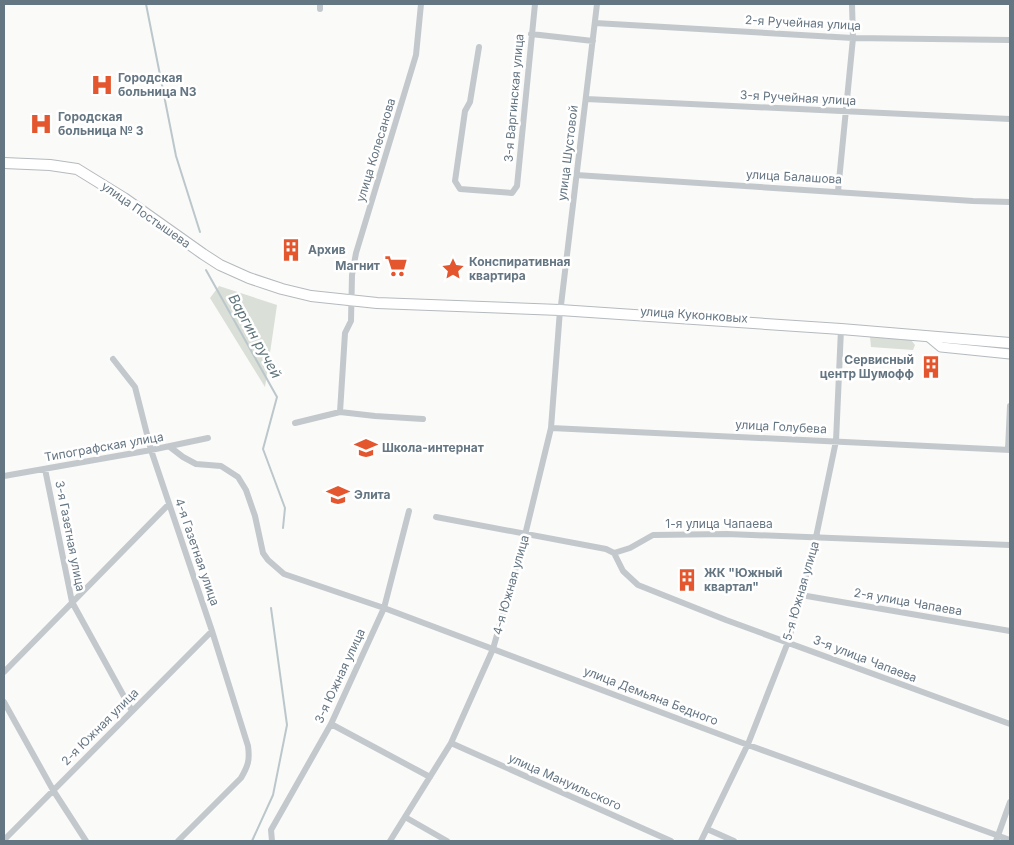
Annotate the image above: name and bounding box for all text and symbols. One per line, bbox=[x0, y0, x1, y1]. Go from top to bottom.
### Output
street label: 2-я Ручейная улица bbox=[745, 12, 861, 33]
street label: 3-я Варгинская улица bbox=[500, 33, 527, 163]
place label: Городская больница N3 bbox=[118, 70, 197, 99]
hospital icon: Городская больница N3 bbox=[89, 72, 115, 98]
street label: 3-я Ручейная улица bbox=[740, 87, 856, 108]
street label: улица Колесанова bbox=[353, 96, 398, 204]
street label: улица Шустовой bbox=[554, 104, 581, 202]
place label: Городская больница № 3 bbox=[58, 109, 144, 138]
hospital icon: Городская больница № 3 bbox=[28, 111, 54, 137]
street label: улица Балашова bbox=[746, 166, 842, 187]
street label: улица Постышева bbox=[99, 178, 194, 251]
building icon: Архив bbox=[278, 237, 304, 263]
place label: Архив bbox=[308, 242, 346, 257]
supermarket icon: Магнит bbox=[383, 253, 409, 279]
place label: Конспиративная квартира bbox=[469, 254, 571, 283]
place icon: Конспиративная квартира bbox=[440, 256, 466, 282]
place label: Магнит bbox=[335, 258, 380, 273]
water label: Варгин ручей bbox=[225, 291, 286, 381]
street label: улица Куконковых bbox=[640, 303, 749, 326]
place label: Сервисный центр Шумофф bbox=[820, 352, 914, 381]
building icon: Сервисный центр Шумофф bbox=[918, 354, 944, 380]
street label: улица Голубева bbox=[735, 417, 827, 436]
street label: Типографская улица bbox=[43, 429, 165, 464]
school or university icon: Школа-интернат bbox=[353, 435, 379, 461]
place label: Школа-интернат bbox=[382, 440, 484, 455]
street label: 3-я Газетная улица bbox=[52, 479, 89, 593]
school or university icon: Элита bbox=[325, 482, 351, 508]
place label: Элита bbox=[354, 487, 391, 502]
street label: 4-я Газетная улица bbox=[172, 496, 223, 608]
street label: 1-я улица Чапаева bbox=[665, 516, 773, 531]
street label: 4-я Южная улица bbox=[489, 533, 532, 637]
street label: 5-я Южная улица bbox=[779, 539, 822, 642]
place label: ЖК "Южный квартал" bbox=[704, 565, 782, 594]
building icon: ЖК "Южный квартал" bbox=[674, 567, 700, 593]
street label: 2-я улица Чапаева bbox=[853, 585, 963, 618]
street label: 3-я Южная улица bbox=[311, 626, 368, 726]
street label: 3-я улица Чапаева bbox=[811, 632, 919, 685]
street label: улица Демьяна Бедного bbox=[582, 663, 721, 728]
street label: 2-я Южная улица bbox=[58, 685, 141, 768]
street label: улица Мануильского bbox=[506, 750, 624, 813]

